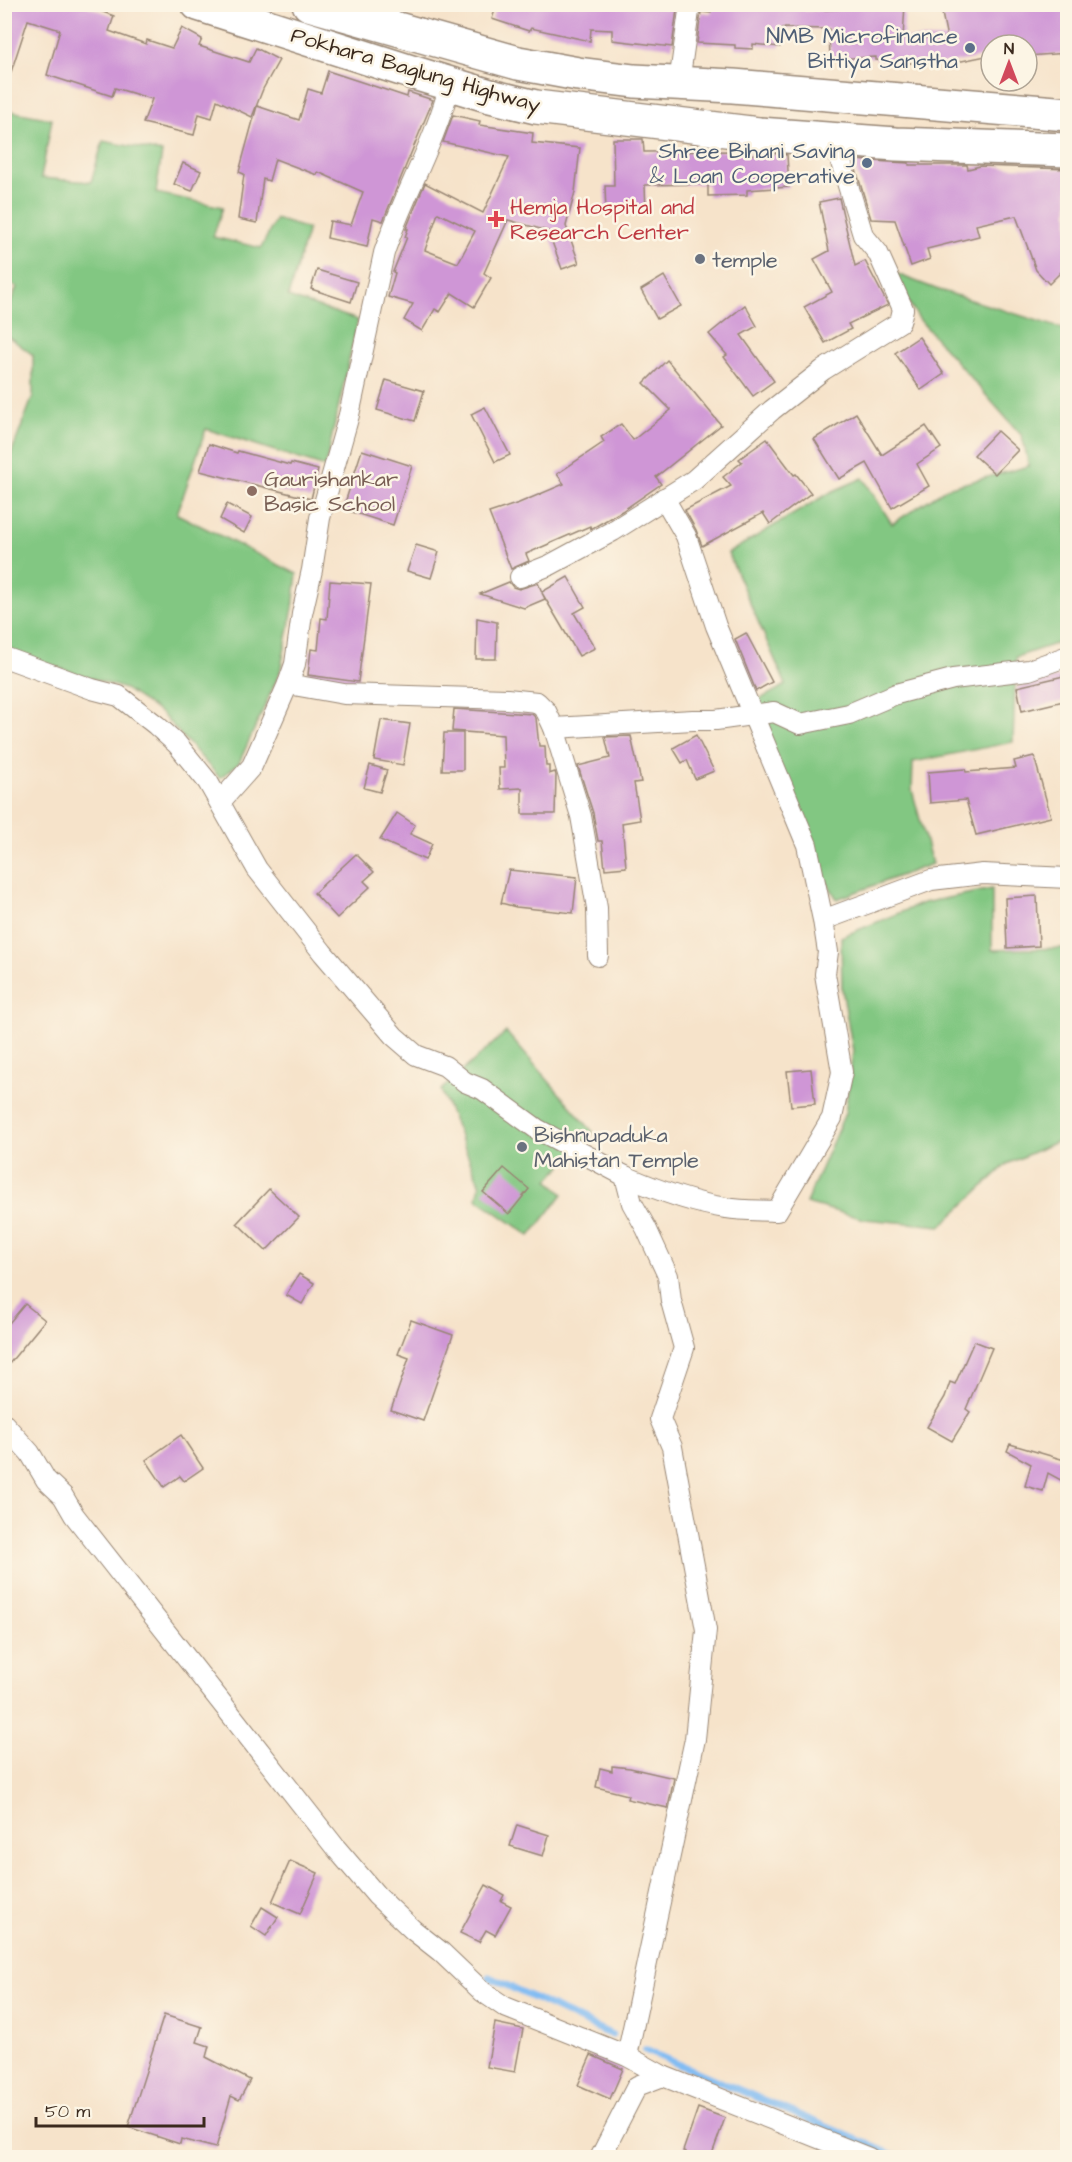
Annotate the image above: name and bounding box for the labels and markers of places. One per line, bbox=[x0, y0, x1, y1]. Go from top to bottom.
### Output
place label: NMB Microfinance Bittiya Sanstha bbox=[766, 21, 958, 78]
marker: NMB Microfinance Bittiya Sanstha bbox=[963, 41, 977, 55]
place label: Shree Bihani Saving & Loan Cooperative bbox=[650, 136, 855, 192]
marker: Shree Bihani Saving & Loan Cooperative bbox=[860, 156, 874, 170]
place label: Hemja Hospital and Research Center bbox=[510, 192, 694, 248]
marker: Hemja Hospital and Research Center bbox=[487, 210, 505, 228]
place label: temple bbox=[712, 245, 778, 276]
marker: temple bbox=[693, 252, 707, 266]
place label: Gaurishankar Basic School bbox=[264, 464, 398, 520]
marker: Gaurishankar Basic School bbox=[245, 484, 259, 498]
place label: Bishnupaduka Mahistan Temple bbox=[534, 1120, 699, 1176]
marker: Bishnupaduka Mahistan Temple bbox=[515, 1140, 529, 1154]

